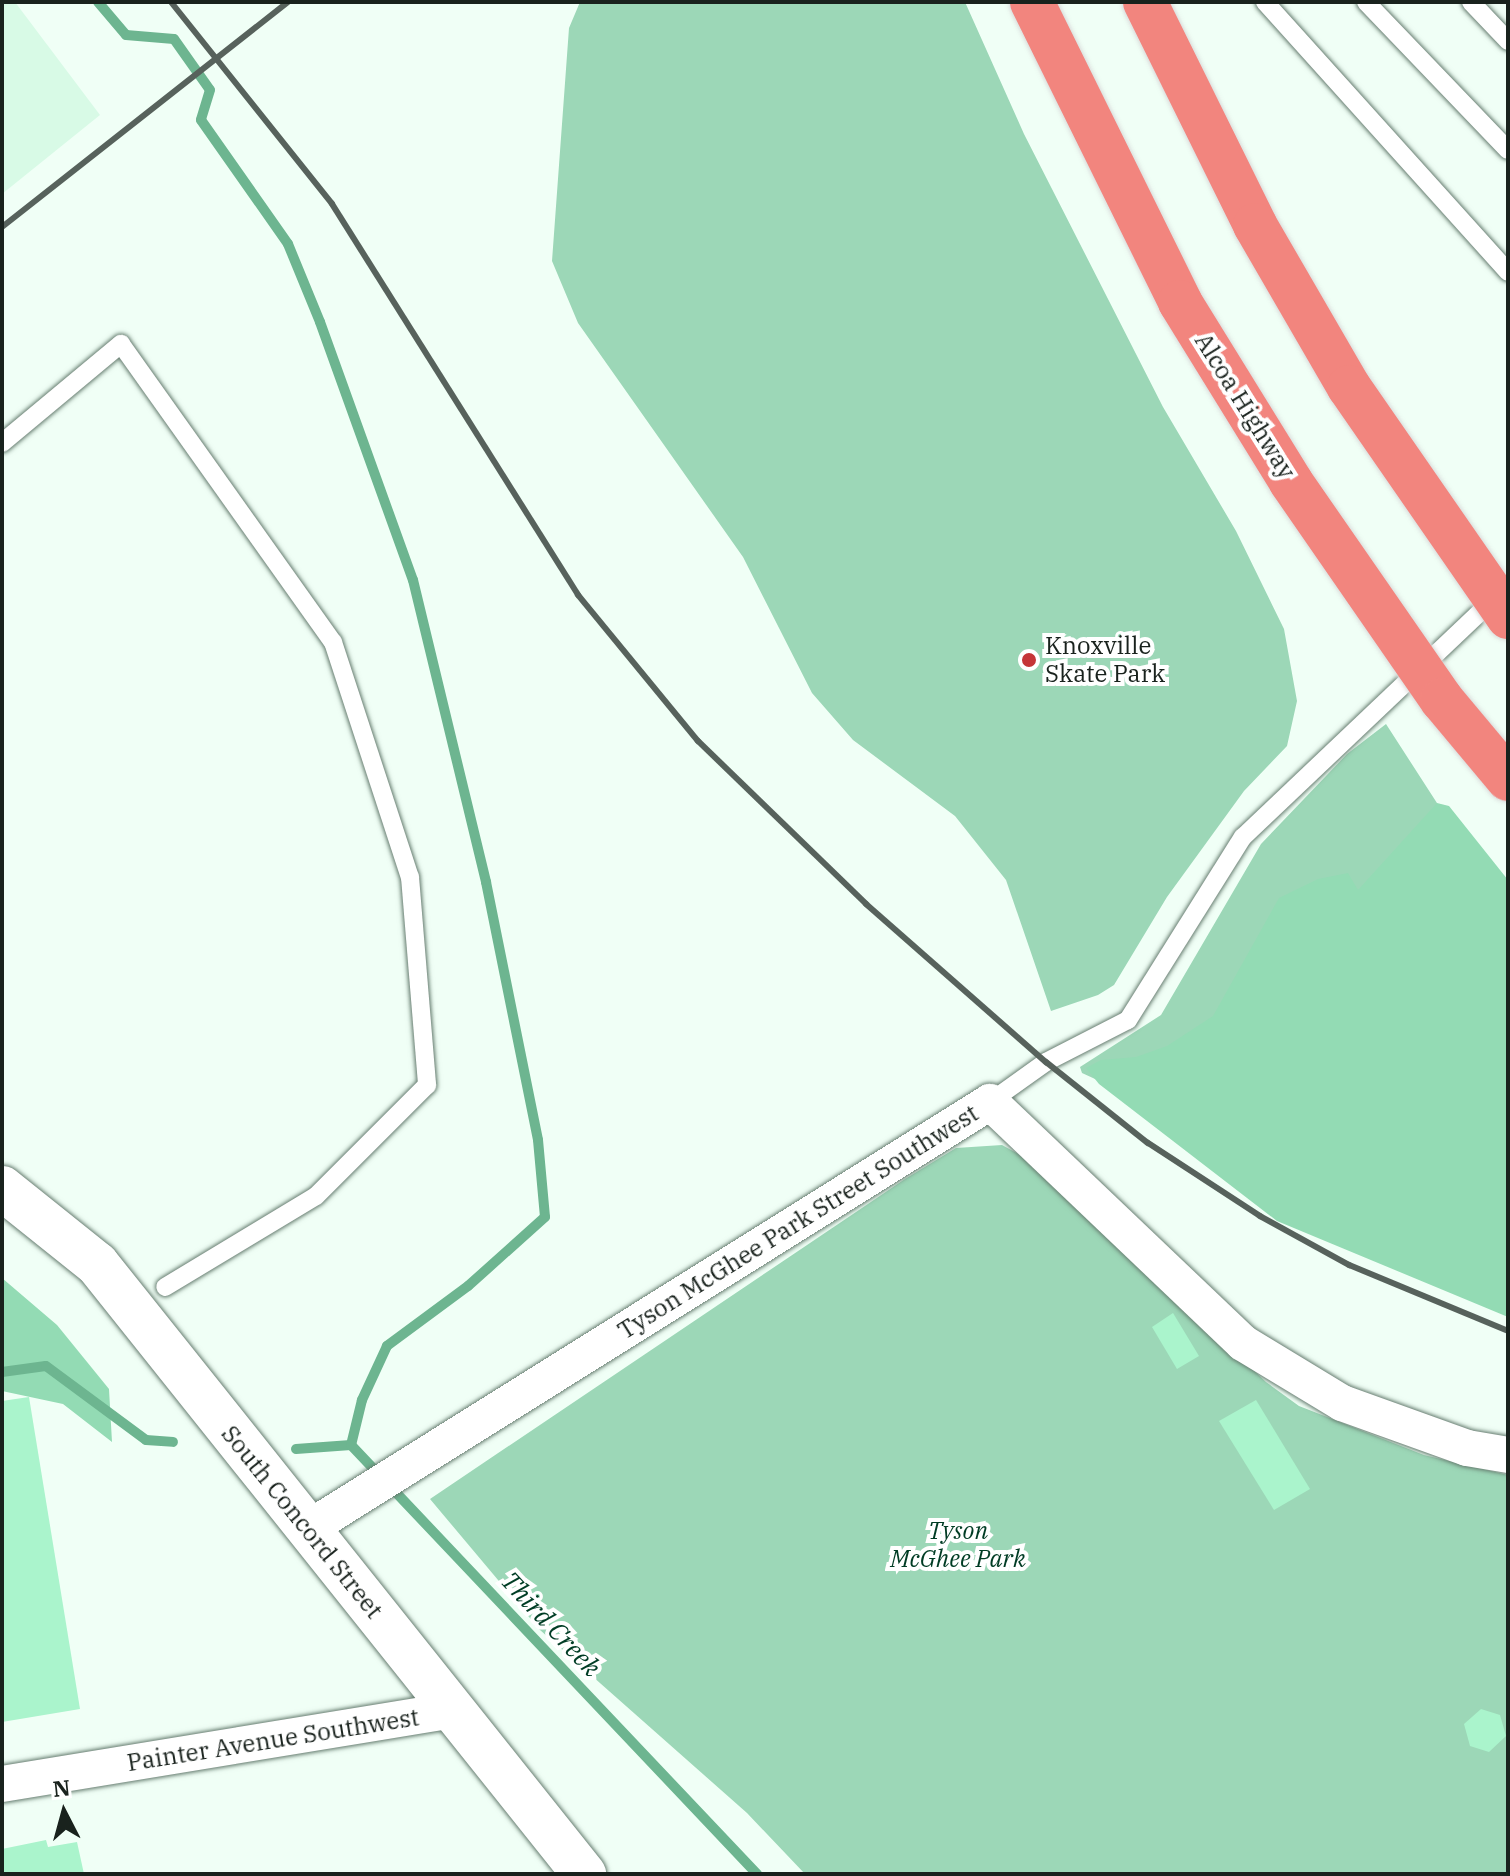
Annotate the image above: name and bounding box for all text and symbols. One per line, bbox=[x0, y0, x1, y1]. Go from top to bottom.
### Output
street label: Alcoa Highway bbox=[1189, 328, 1301, 484]
place label: Knoxville Skate Park bbox=[1045, 632, 1165, 688]
marker: Knoxville Skate Park bbox=[1020, 651, 1038, 669]
street label: Tyson McGhee Park Street Southwest bbox=[613, 1099, 983, 1345]
street label: South Concord Street bbox=[215, 1420, 389, 1624]
park label: Tyson McGhee Park bbox=[890, 1517, 1026, 1573]
water label: Third Creek bbox=[495, 1565, 607, 1683]
street label: Painter Avenue Southwest bbox=[125, 1703, 421, 1777]
north arrow bbox=[24, 1772, 104, 1852]
text: N bbox=[51, 1772, 72, 1803]

